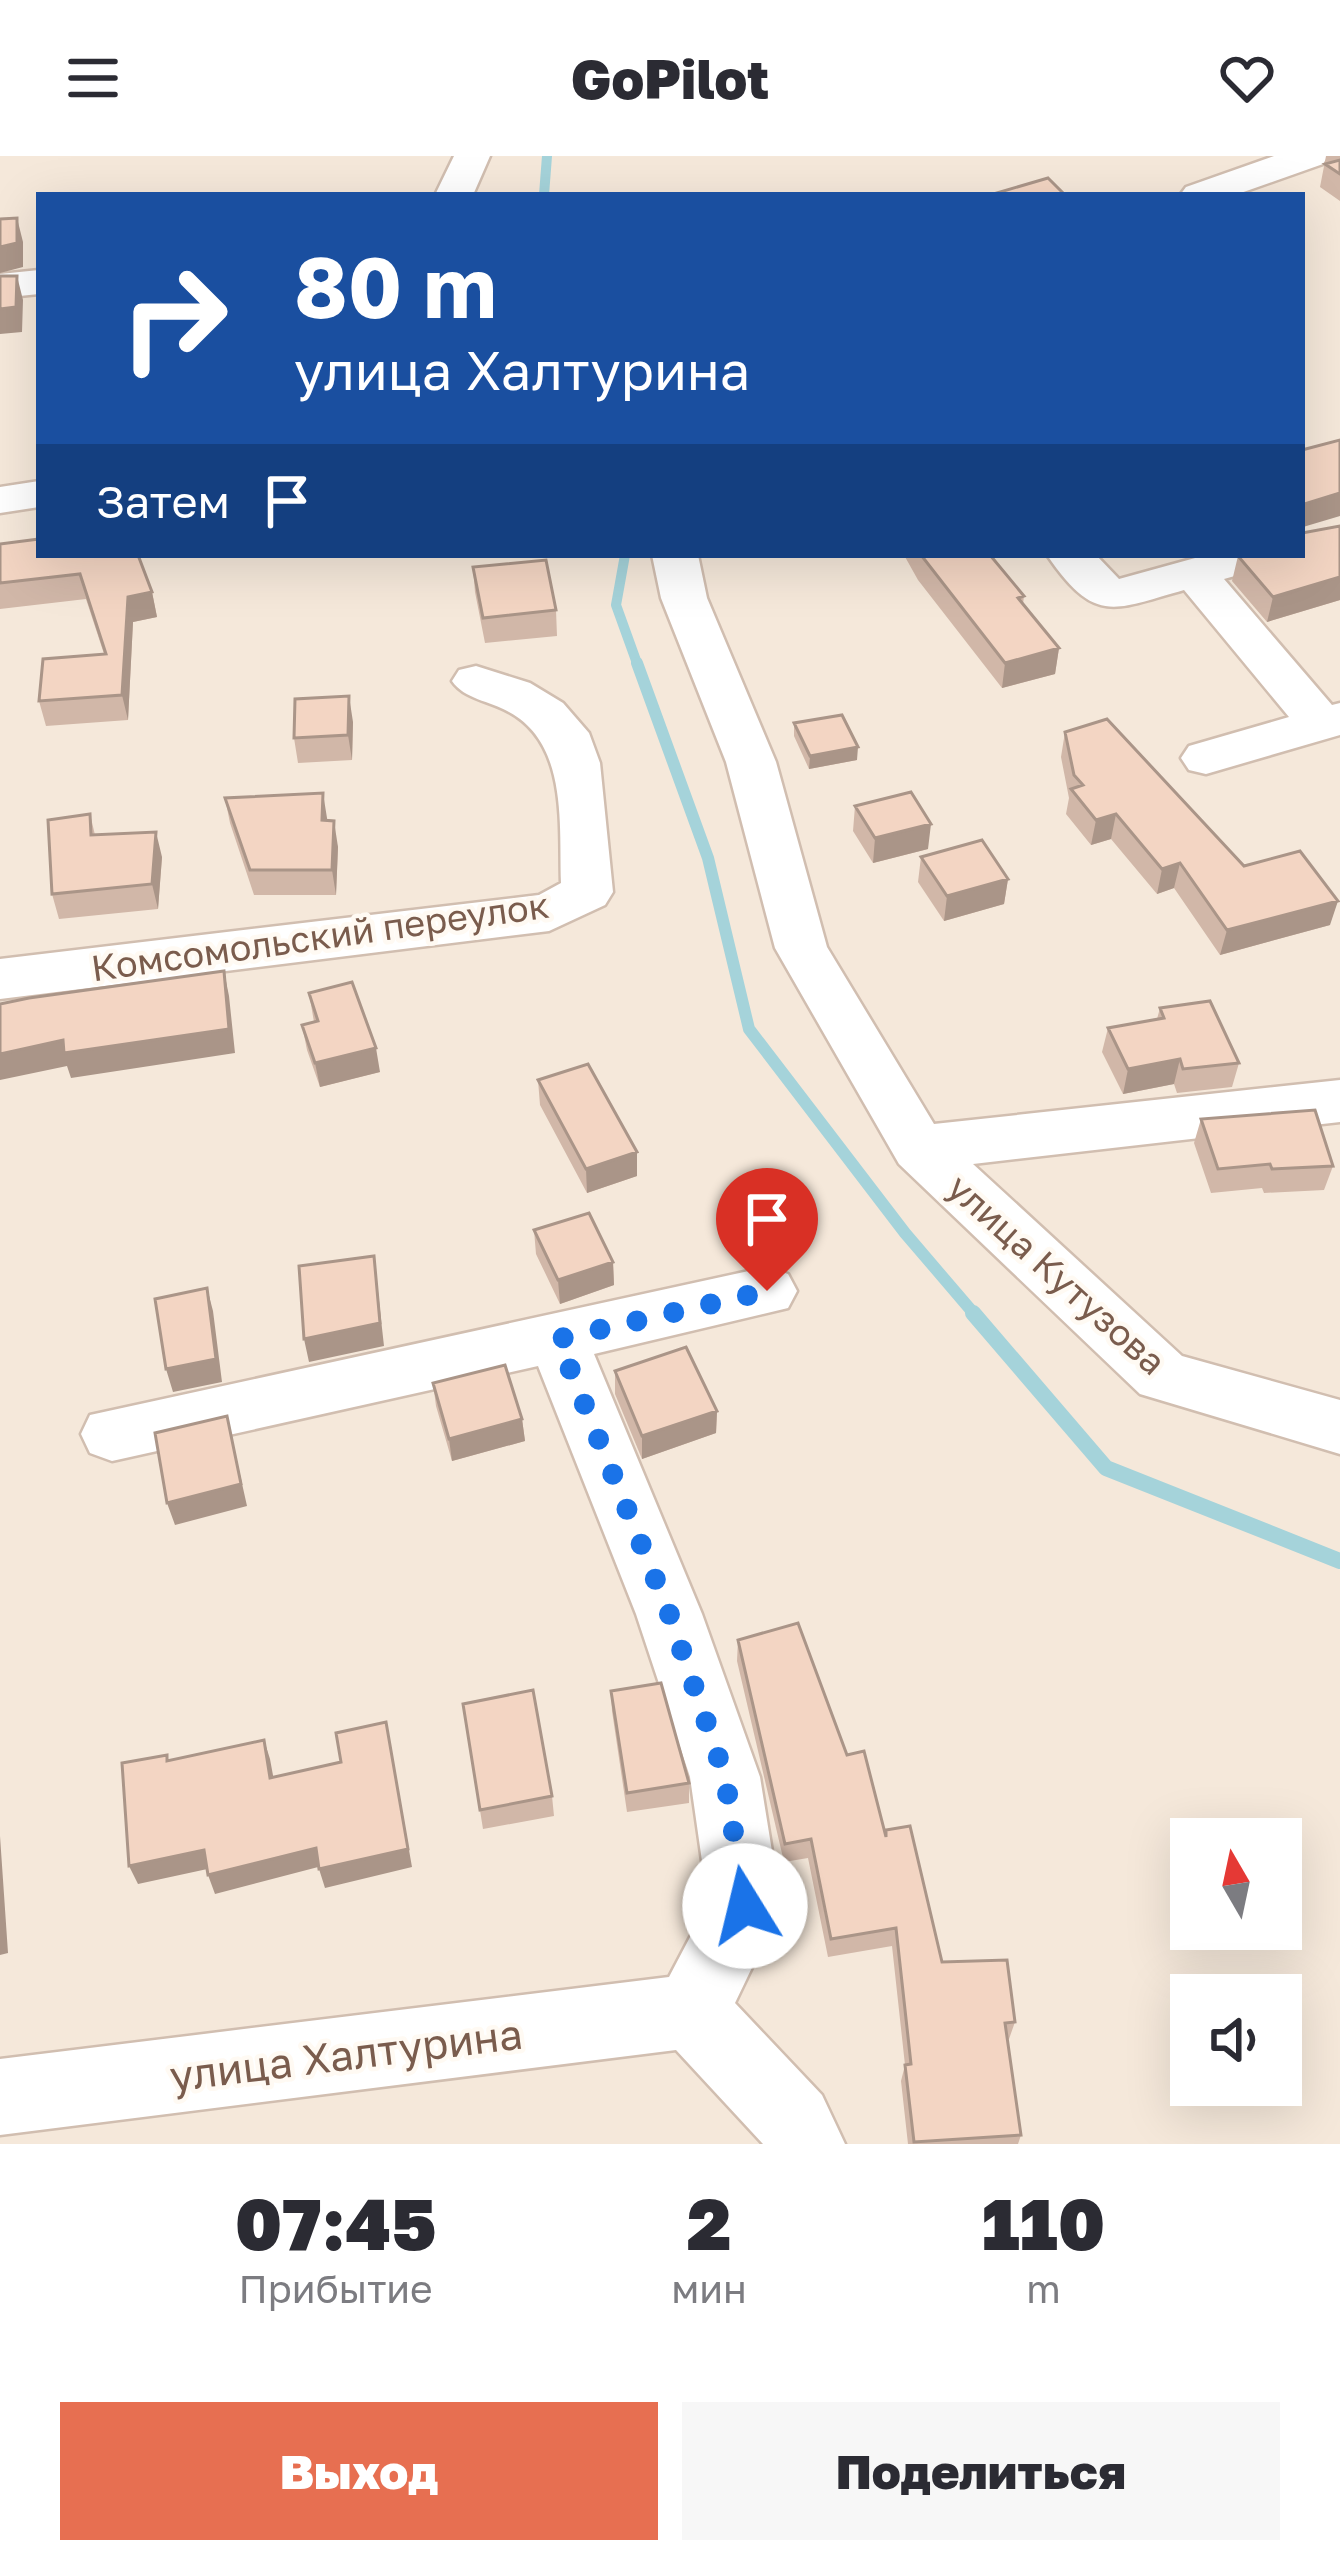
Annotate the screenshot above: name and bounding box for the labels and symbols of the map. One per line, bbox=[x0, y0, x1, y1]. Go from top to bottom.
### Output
street label: Комсомольский переулок bbox=[88, 883, 552, 989]
street label: улица Кутузова bbox=[939, 1165, 1175, 1383]
pin bbox=[716, 1168, 818, 1291]
north arrow bbox=[1170, 1818, 1302, 1950]
position arrow bbox=[682, 1843, 808, 1969]
street label: улица Халтурина bbox=[167, 2008, 525, 2100]

